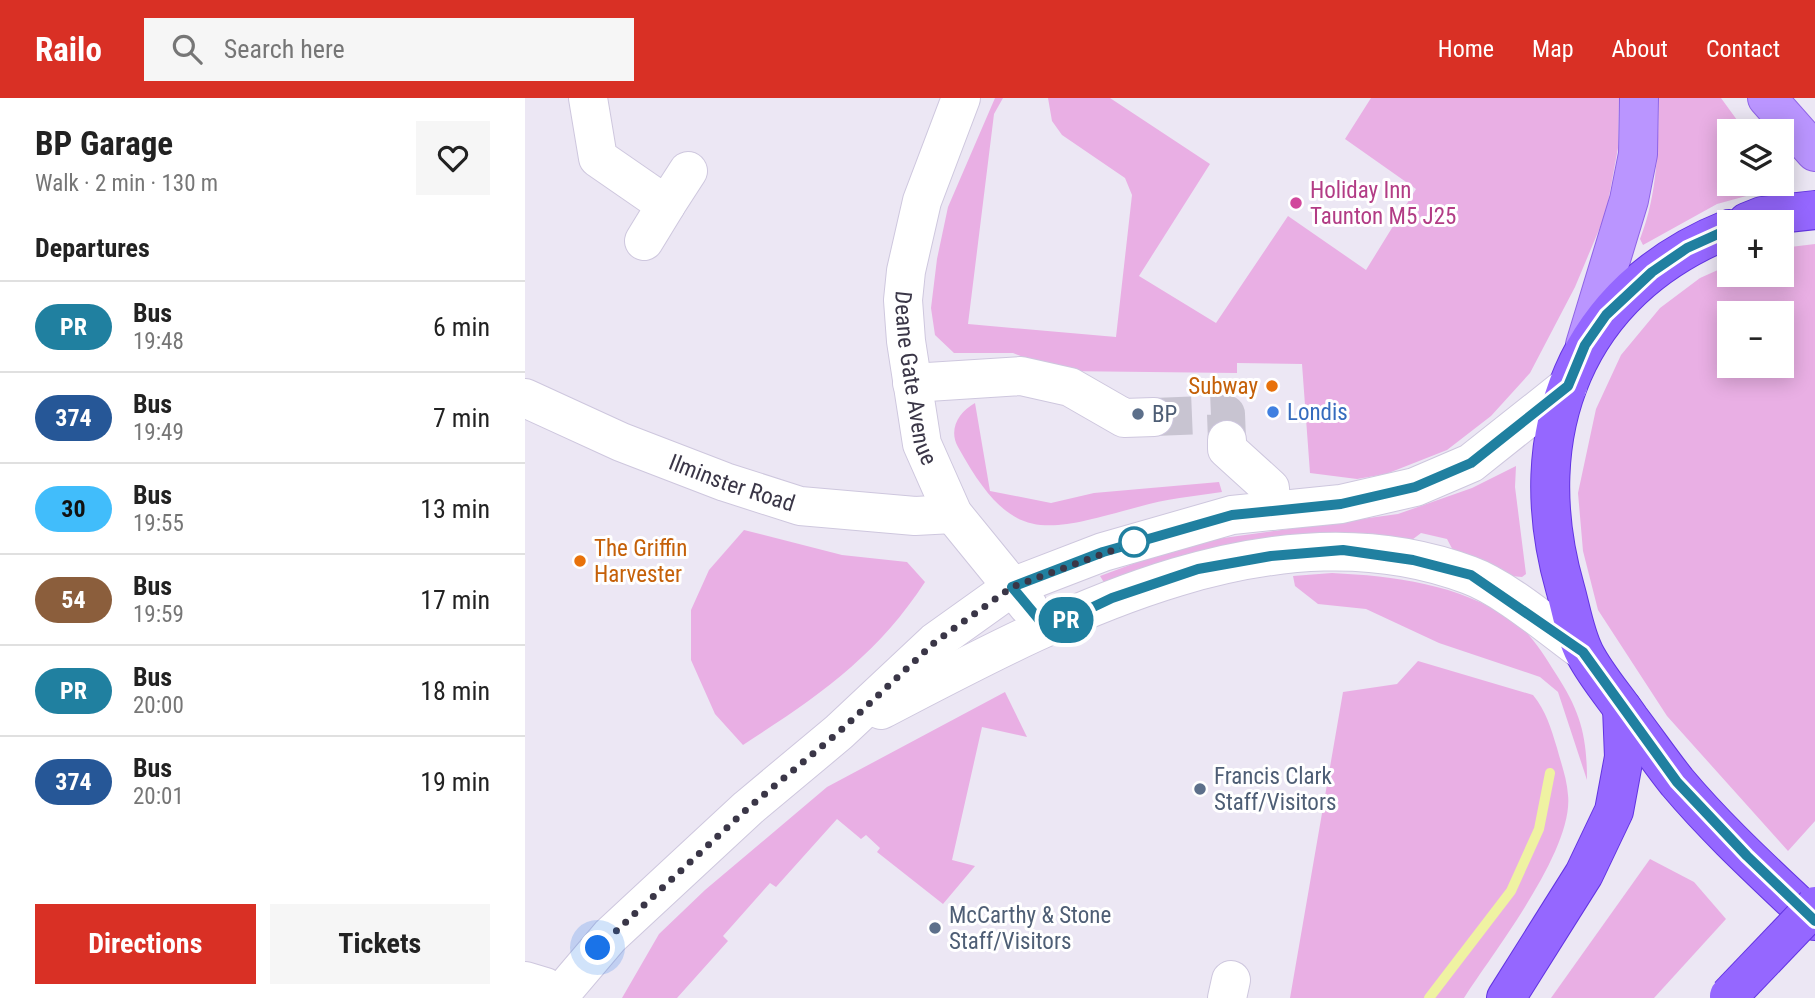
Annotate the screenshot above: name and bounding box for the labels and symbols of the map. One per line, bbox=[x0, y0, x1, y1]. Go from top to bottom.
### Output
place label: Holiday Inn Taunton M5 J25 bbox=[1310, 177, 1456, 230]
marker: Holiday Inn Taunton M5 J25 bbox=[1288, 195, 1304, 211]
street label: Deane Gate Avenue bbox=[889, 290, 943, 469]
place label: Subway bbox=[1188, 373, 1258, 400]
marker: Subway bbox=[1264, 378, 1280, 394]
place label: Londis bbox=[1287, 399, 1348, 426]
place label: BP bbox=[1152, 401, 1177, 428]
marker: Londis bbox=[1265, 404, 1281, 420]
marker: BP bbox=[1130, 406, 1146, 422]
street label: Ilminster Road bbox=[665, 448, 798, 517]
unlabelled marker bbox=[1119, 527, 1149, 557]
place label: The Griffin Harvester bbox=[594, 535, 687, 588]
marker: The Griffin Harvester bbox=[572, 553, 588, 569]
line badge: PR bbox=[1035, 597, 1097, 643]
place label: Francis Clark Staff/Visitors bbox=[1214, 763, 1336, 816]
marker: Francis Clark Staff/Visitors bbox=[1192, 781, 1208, 797]
place label: McCarthy & Stone Staff/Visitors bbox=[949, 902, 1111, 955]
marker: McCarthy & Stone Staff/Visitors bbox=[927, 920, 943, 936]
your location bbox=[580, 930, 615, 965]

